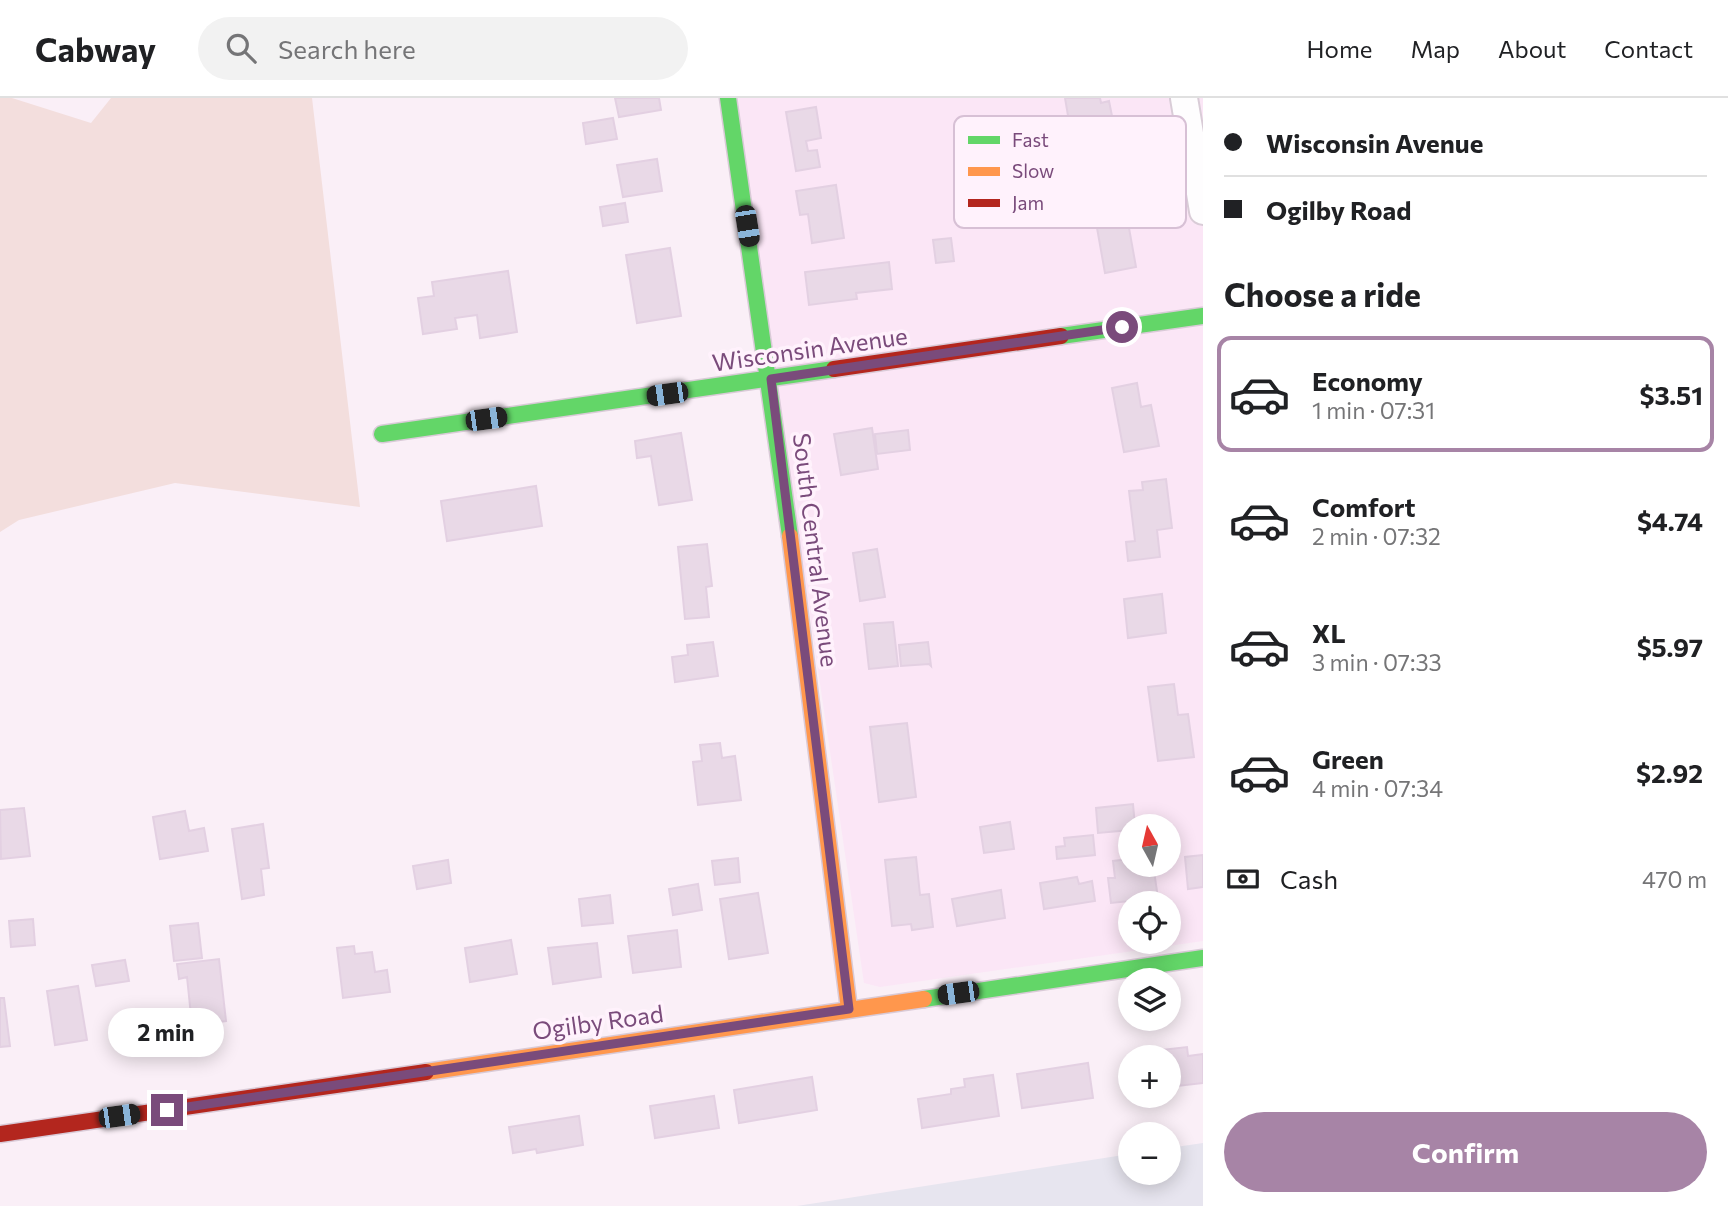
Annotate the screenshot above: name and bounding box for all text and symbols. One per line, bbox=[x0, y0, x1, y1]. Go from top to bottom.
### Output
search box bbox=[198, 17, 688, 80]
text: Cabway bbox=[35, 28, 156, 69]
icon: search bbox=[222, 29, 260, 67]
text: Search here bbox=[278, 33, 416, 64]
text: Home bbox=[1307, 34, 1373, 63]
text: Map bbox=[1411, 34, 1460, 63]
text: About bbox=[1498, 34, 1566, 63]
text: Contact bbox=[1604, 34, 1693, 63]
legend bbox=[954, 116, 1186, 228]
text: Wisconsin Avenue bbox=[1266, 127, 1483, 158]
text: Fast bbox=[1012, 128, 1049, 151]
text: Slow bbox=[1012, 159, 1054, 182]
text: Jam bbox=[1012, 191, 1044, 214]
text: Ogilby Road bbox=[1266, 194, 1411, 225]
car bbox=[734, 204, 761, 248]
text: Choose a ride bbox=[1224, 274, 1421, 314]
route start bbox=[1106, 311, 1138, 343]
street label: Wisconsin Avenue bbox=[710, 320, 909, 377]
icon: car bbox=[1228, 363, 1291, 426]
text: Economy bbox=[1312, 365, 1423, 396]
text: $3.51 bbox=[1639, 379, 1703, 410]
car bbox=[645, 381, 690, 407]
text: 1 min · 07:31 bbox=[1312, 396, 1435, 424]
car bbox=[464, 406, 509, 432]
street label: South Central Avenue bbox=[788, 431, 845, 668]
icon: car bbox=[1228, 489, 1291, 552]
text: Comfort bbox=[1312, 491, 1415, 522]
text: $4.74 bbox=[1637, 505, 1703, 536]
text: 2 min · 07:32 bbox=[1312, 522, 1441, 550]
icon: car bbox=[1228, 615, 1291, 678]
text: XL bbox=[1312, 617, 1346, 648]
text: $5.97 bbox=[1637, 631, 1703, 662]
text: 3 min · 07:33 bbox=[1312, 648, 1442, 676]
icon: car bbox=[1228, 741, 1291, 804]
text: Green bbox=[1312, 743, 1384, 774]
text: $2.92 bbox=[1636, 757, 1703, 788]
text: 4 min · 07:34 bbox=[1312, 774, 1443, 802]
north arrow bbox=[1118, 814, 1181, 877]
map controls bbox=[1118, 814, 1181, 1185]
icon: cash bbox=[1224, 860, 1262, 898]
text: Cash bbox=[1280, 863, 1338, 894]
text: 470 m bbox=[1642, 865, 1707, 893]
button: locate bbox=[1118, 891, 1181, 954]
button: layers bbox=[1118, 968, 1181, 1031]
car bbox=[936, 980, 981, 1006]
street label: Ogilby Road bbox=[530, 998, 665, 1045]
callout: 2 min bbox=[109, 1009, 225, 1058]
text: 2 min bbox=[137, 1018, 195, 1046]
button: + bbox=[1118, 1045, 1181, 1108]
route end bbox=[151, 1094, 183, 1126]
car bbox=[97, 1103, 142, 1129]
button: Confirm bbox=[1224, 1112, 1707, 1192]
button: − bbox=[1118, 1122, 1181, 1185]

